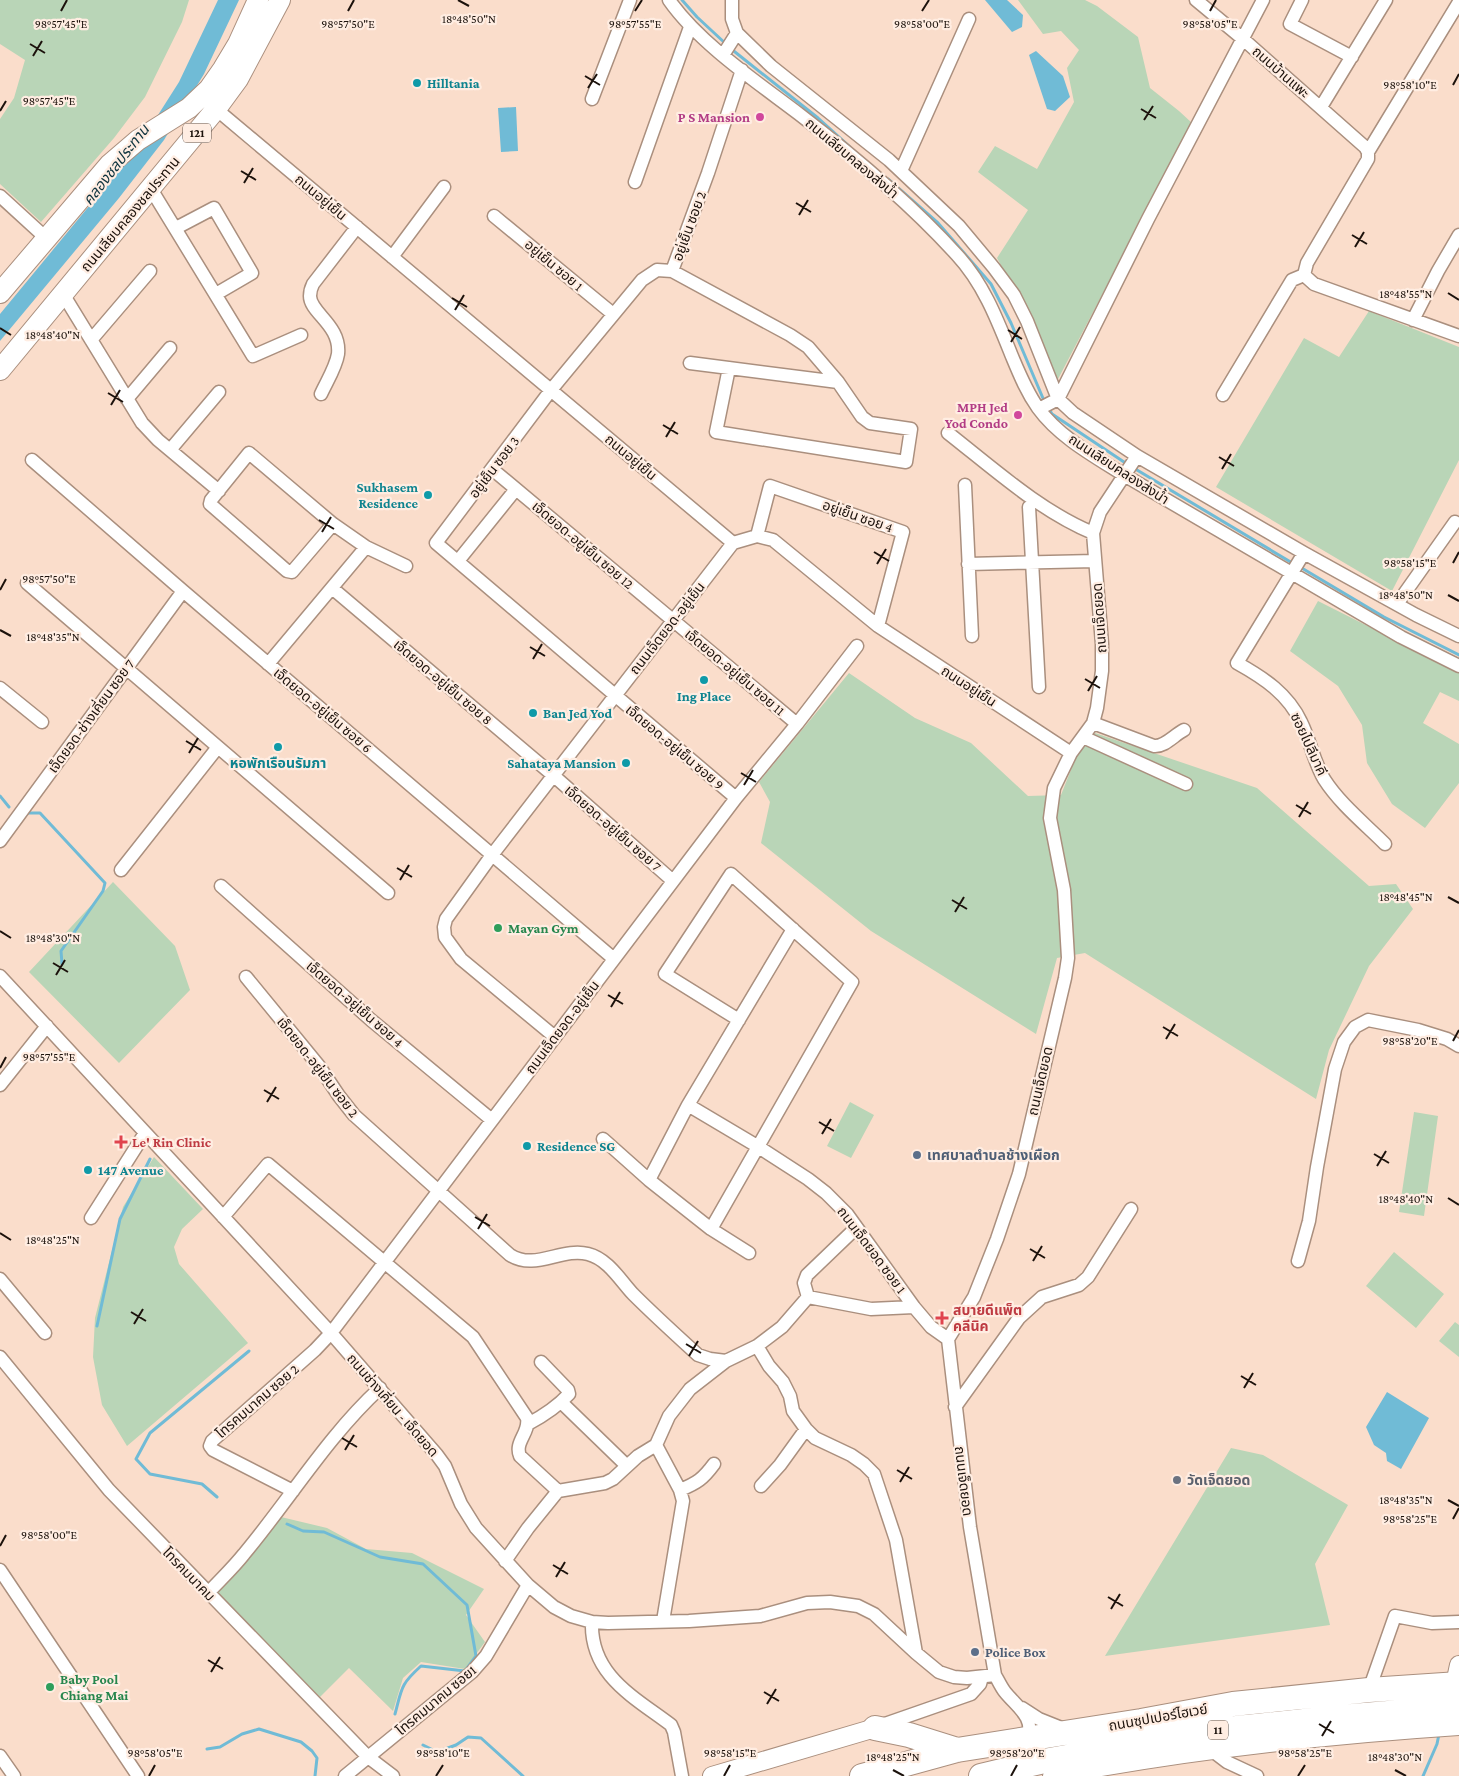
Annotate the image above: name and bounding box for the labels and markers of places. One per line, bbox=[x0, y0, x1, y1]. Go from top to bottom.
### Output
place label: Hilltania bbox=[427, 75, 480, 91]
marker: Hilltania bbox=[411, 77, 423, 89]
place label: P S Mansion bbox=[678, 109, 750, 125]
marker: P S Mansion bbox=[754, 111, 766, 123]
place label: MPH Jed Yod Condo bbox=[945, 399, 1008, 431]
marker: MPH Jed Yod Condo bbox=[1012, 409, 1024, 421]
place label: Sukhasem Residence bbox=[357, 479, 418, 511]
marker: Sukhasem Residence bbox=[422, 489, 434, 501]
marker: Ing Place bbox=[698, 674, 710, 686]
place label: Ing Place bbox=[677, 688, 731, 704]
place label: Ban Jed Yod bbox=[543, 705, 612, 721]
marker: Ban Jed Yod bbox=[527, 707, 539, 719]
marker: หอพักเรือนรัมภา bbox=[272, 741, 284, 753]
place label: หอพักเรือนรัมภา bbox=[230, 755, 326, 771]
place label: Sahataya Mansion bbox=[507, 755, 616, 771]
marker: Sahataya Mansion bbox=[620, 757, 632, 769]
place label: Mayan Gym bbox=[508, 920, 579, 936]
marker: Mayan Gym bbox=[492, 922, 504, 934]
place label: Le' Rin Clinic bbox=[132, 1134, 212, 1150]
marker: Le' Rin Clinic bbox=[114, 1135, 128, 1149]
place label: Residence SG bbox=[537, 1138, 615, 1154]
marker: Residence SG bbox=[521, 1140, 533, 1152]
place label: เทศบาลตำบลช้างเผือก bbox=[927, 1147, 1060, 1163]
marker: เทศบาลตำบลช้างเผือก bbox=[911, 1149, 923, 1161]
place label: 147 Avenue bbox=[98, 1162, 164, 1178]
marker: 147 Avenue bbox=[82, 1164, 94, 1176]
place label: สบายดีแพ็ต คลีนิค bbox=[953, 1302, 1022, 1334]
marker: สบายดีแพ็ต คลีนิค bbox=[935, 1311, 949, 1325]
place label: วัดเจ็ดยอด bbox=[1187, 1472, 1250, 1488]
marker: วัดเจ็ดยอด bbox=[1171, 1474, 1183, 1486]
place label: Police Box bbox=[985, 1644, 1047, 1660]
marker: Police Box bbox=[969, 1646, 981, 1658]
place label: Baby Pool Chiang Mai bbox=[60, 1671, 128, 1703]
marker: Baby Pool Chiang Mai bbox=[44, 1681, 56, 1693]

